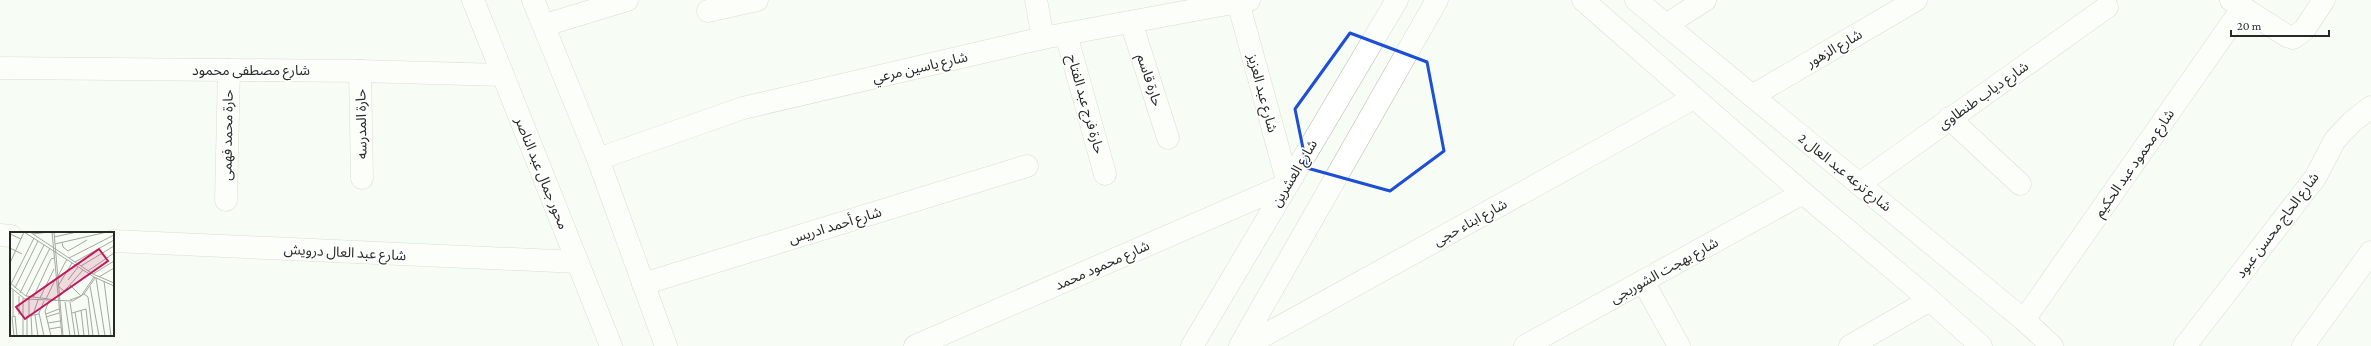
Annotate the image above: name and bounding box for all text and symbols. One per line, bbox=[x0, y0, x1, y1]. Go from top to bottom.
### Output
scale bar bbox=[2231, 12, 2329, 38]
text: 20 m bbox=[2237, 19, 2262, 33]
street label: شارع الزهور bbox=[1802, 26, 1866, 73]
street label: شارع ياسين مرعي bbox=[871, 48, 970, 89]
street label: شارع عبد العزيز bbox=[1242, 51, 1281, 135]
street label: حارة فرج عبد الفتاح bbox=[1061, 52, 1108, 156]
street label: حارة قاسم bbox=[1131, 52, 1166, 109]
street label: شارع دياب طنطاوى bbox=[1935, 58, 2033, 135]
street label: شارع مصطفى محمود bbox=[192, 62, 310, 81]
street label: حارة محمد فهمى bbox=[218, 89, 237, 181]
street label: حارة المدرسه bbox=[352, 89, 371, 159]
street label: شارع محمود عبد الحكيم bbox=[2091, 106, 2180, 222]
street label: محور جمال عبد الناصر bbox=[511, 114, 572, 232]
street label: شارع ترعه عبد العال 2 bbox=[1793, 130, 1895, 217]
street label: شارع العشرين bbox=[1268, 136, 1323, 211]
street label: شارع الحاج محسن عبود bbox=[2232, 169, 2324, 283]
street label: شارع ابناء حجى bbox=[1430, 195, 1511, 251]
street label: شارع أحمد ادريس bbox=[786, 203, 884, 250]
inset map bbox=[10, 232, 114, 336]
street label: شارع بهجت الشوربجى bbox=[1607, 234, 1722, 309]
street label: شارع محمود محمد bbox=[1052, 237, 1153, 296]
street label: شارع عبد العال درويش bbox=[283, 241, 407, 266]

